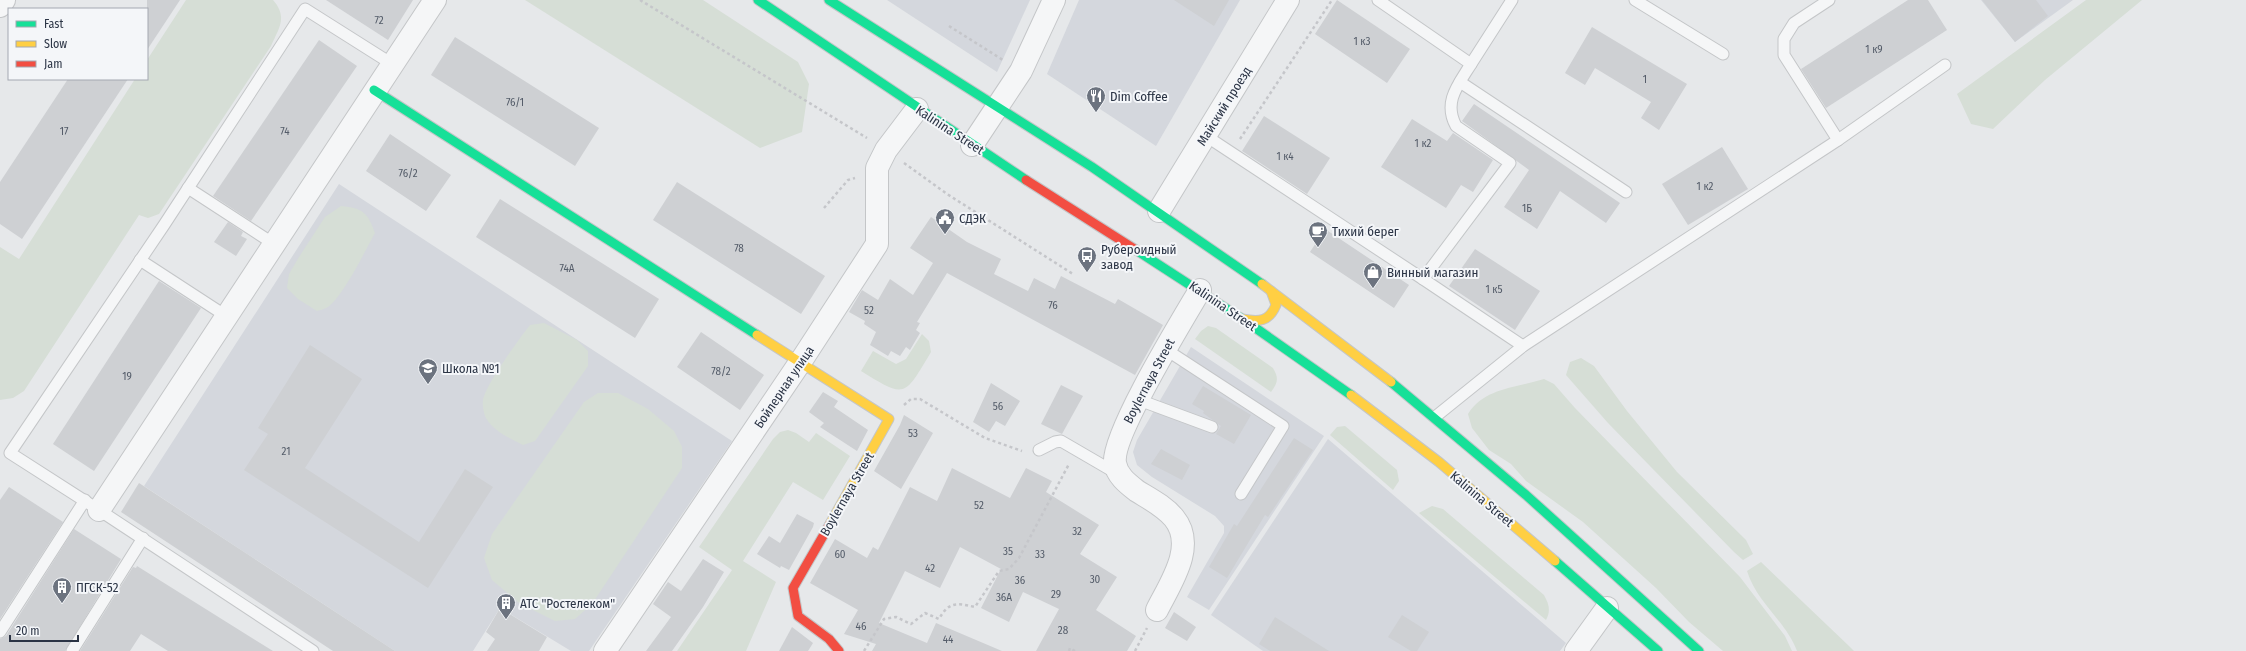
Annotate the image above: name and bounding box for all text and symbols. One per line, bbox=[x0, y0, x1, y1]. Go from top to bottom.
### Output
legend bbox=[8, 8, 148, 80]
house number: 72 bbox=[374, 14, 384, 27]
text: Fast bbox=[44, 17, 63, 31]
house number: 1 к3 bbox=[1354, 35, 1371, 48]
text: Slow bbox=[44, 37, 67, 51]
house number: 1 к9 bbox=[1865, 43, 1883, 56]
text: Jam bbox=[44, 57, 62, 71]
street label: Майский проезд bbox=[1194, 63, 1255, 148]
house number: 1 bbox=[1643, 73, 1647, 86]
restaurant icon: Dim Coffee bbox=[1085, 85, 1107, 113]
place label: Dim Coffee bbox=[1110, 89, 1168, 104]
house number: 76/1 bbox=[506, 96, 524, 109]
street label: Kalinina Street bbox=[913, 102, 987, 158]
house number: 17 bbox=[60, 125, 69, 138]
house number: 74 bbox=[280, 125, 290, 138]
house number: 1 к2 bbox=[1415, 137, 1432, 150]
house number: 1 к4 bbox=[1276, 150, 1294, 163]
house number: 76/2 bbox=[399, 167, 418, 180]
house number: 1 к2 bbox=[1697, 180, 1714, 193]
house number: 1Б bbox=[1522, 202, 1532, 215]
public building icon: СДЭК bbox=[934, 207, 956, 235]
place label: СДЭК bbox=[959, 211, 986, 226]
cafe icon: Тихий берег bbox=[1307, 220, 1329, 248]
place label: Тихий берег bbox=[1332, 224, 1399, 239]
house number: 78 bbox=[734, 242, 744, 255]
place label: Рубероидный завод bbox=[1101, 242, 1177, 272]
bus stop icon: Рубероидный завод bbox=[1076, 245, 1098, 273]
shop icon: Винный магазин bbox=[1362, 261, 1384, 289]
house number: 74А bbox=[559, 262, 575, 275]
place label: Винный магазин bbox=[1387, 265, 1479, 280]
street label: Kalinina Street bbox=[1186, 278, 1260, 334]
house number: 1 к5 bbox=[1486, 283, 1502, 296]
house number: 76 bbox=[1048, 299, 1058, 312]
house number: 52 bbox=[864, 304, 874, 317]
street label: Boylernaya Street bbox=[1120, 335, 1178, 426]
street label: Бойлерная улица bbox=[751, 343, 817, 431]
school or university icon: Школа №1 bbox=[417, 357, 439, 385]
place label: Школа №1 bbox=[442, 361, 500, 376]
house number: 78/2 bbox=[711, 365, 731, 378]
house number: 19 bbox=[122, 370, 132, 383]
house number: 56 bbox=[993, 400, 1004, 413]
house number: 53 bbox=[908, 427, 918, 440]
house number: 21 bbox=[282, 445, 290, 458]
street label: Boylernaya Street bbox=[817, 449, 877, 538]
street label: Kalinina Street bbox=[1447, 468, 1517, 530]
house number: 52 bbox=[974, 499, 984, 512]
house number: 32 bbox=[1072, 525, 1082, 538]
house number: 35 bbox=[1003, 545, 1013, 558]
house number: 60 bbox=[834, 548, 846, 561]
house number: 33 bbox=[1035, 548, 1045, 561]
house number: 42 bbox=[925, 562, 935, 575]
house number: 30 bbox=[1090, 573, 1101, 586]
house number: 36 bbox=[1015, 574, 1026, 587]
building icon: ПГСК-52 bbox=[51, 576, 73, 604]
place label: ПГСК-52 bbox=[76, 580, 119, 595]
house number: 29 bbox=[1051, 588, 1061, 601]
house number: 36А bbox=[996, 591, 1012, 604]
building icon: АТС "Ростелеком" bbox=[495, 592, 517, 620]
place label: АТС "Ростелеком" bbox=[520, 596, 615, 611]
scale bar bbox=[10, 617, 78, 643]
house number: 46 bbox=[856, 620, 867, 633]
text: 20 m bbox=[16, 624, 40, 638]
house number: 28 bbox=[1058, 624, 1069, 637]
house number: 44 bbox=[943, 633, 954, 646]

